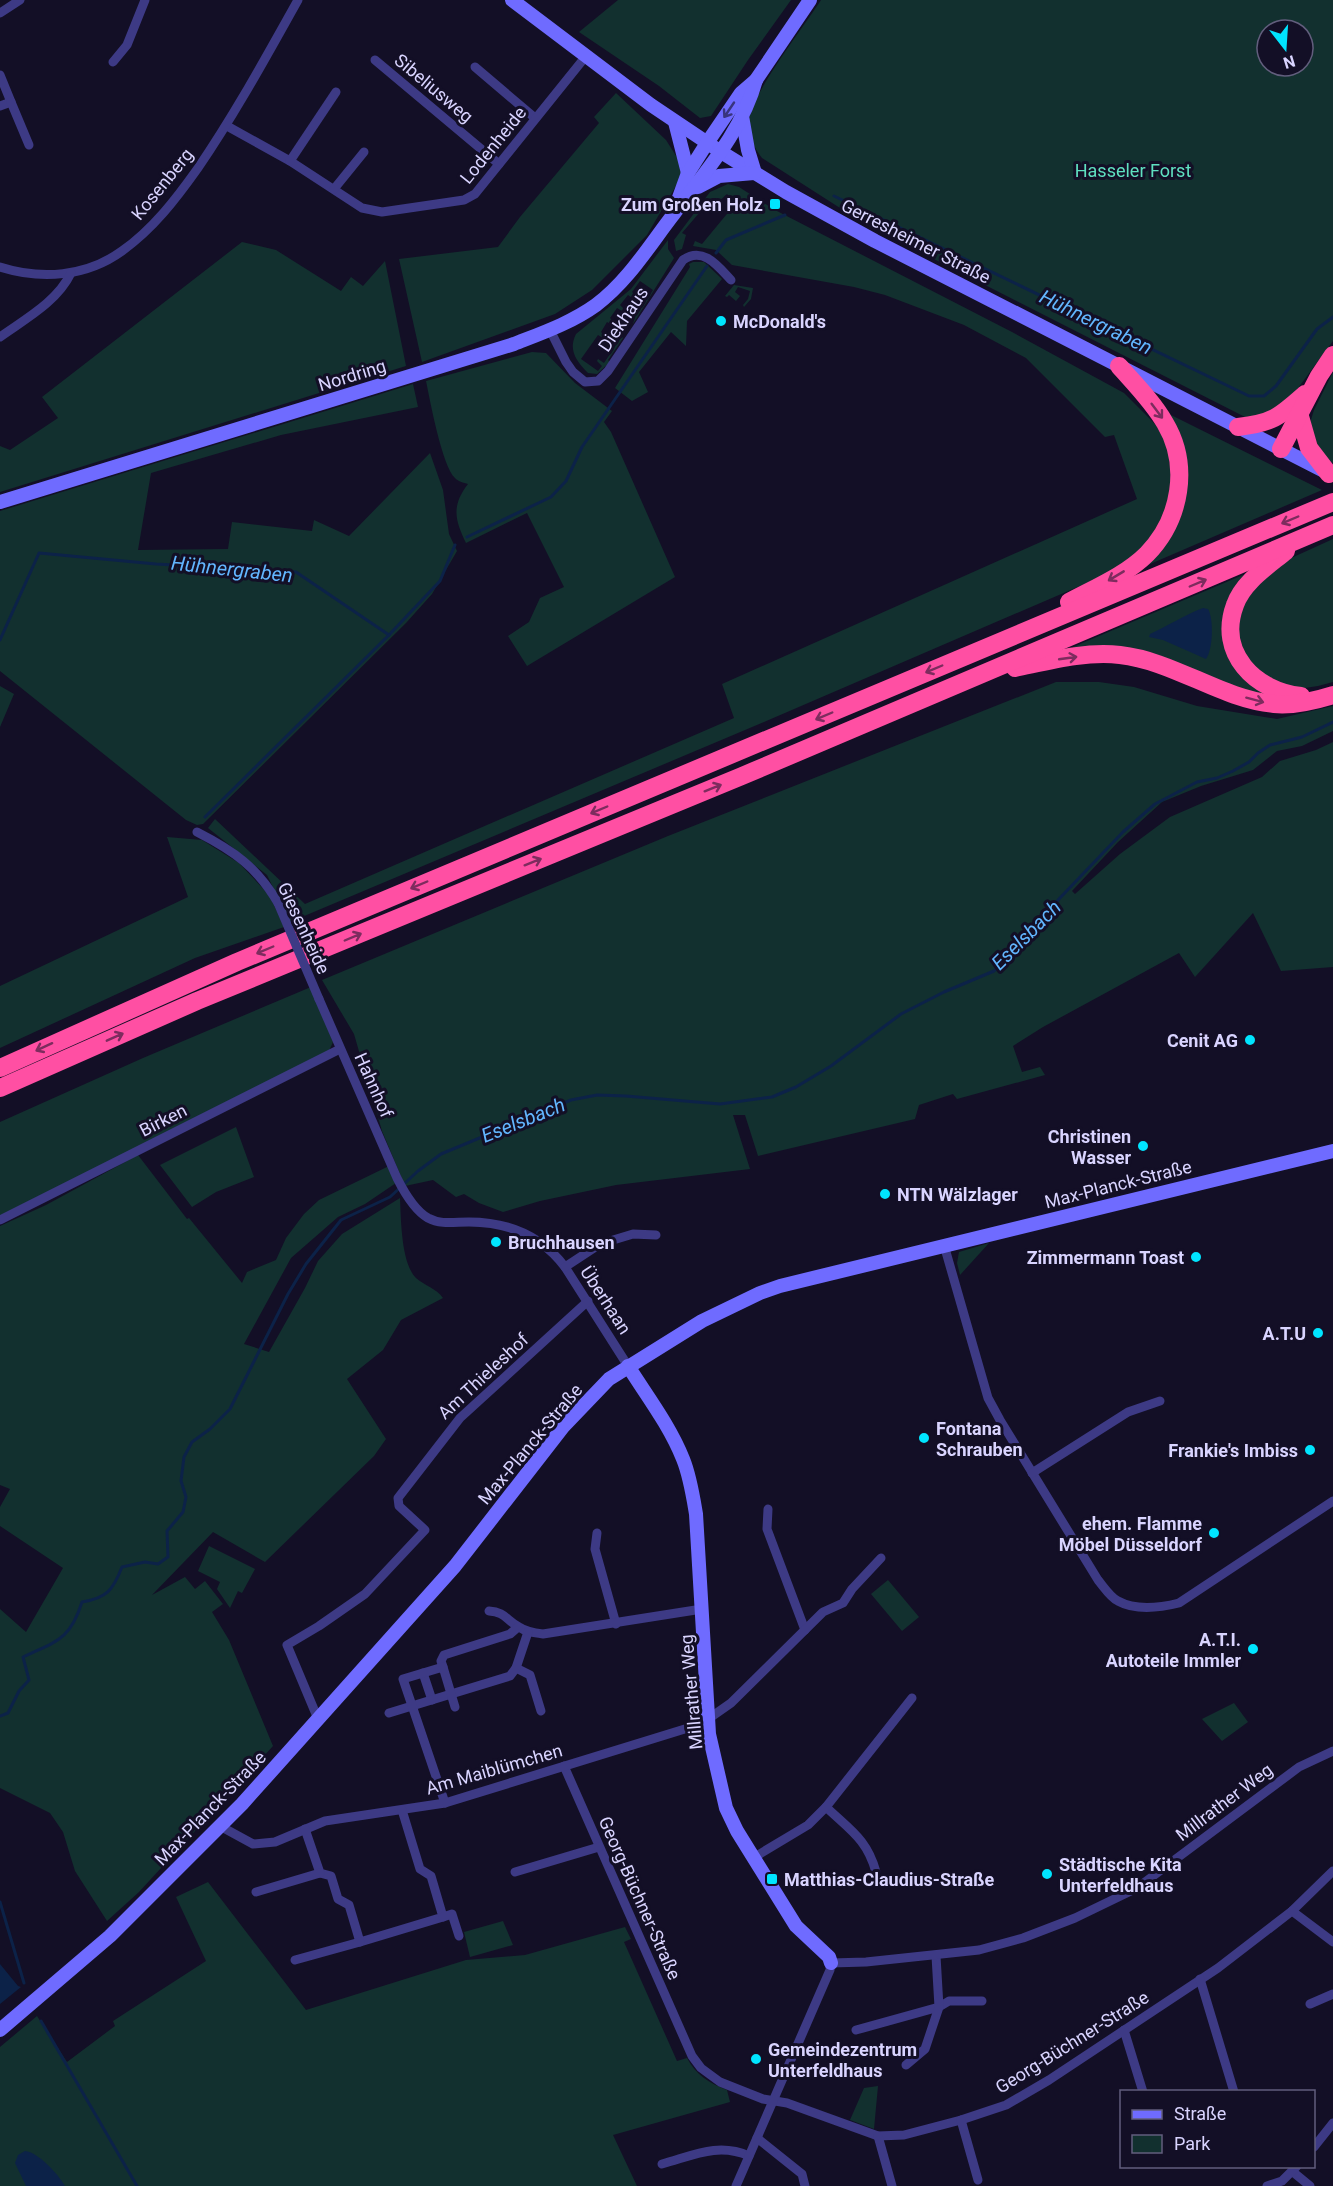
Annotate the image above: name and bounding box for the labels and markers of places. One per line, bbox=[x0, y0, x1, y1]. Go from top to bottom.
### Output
place label: Zum Großen Holz bbox=[621, 194, 763, 215]
marker: Zum Großen Holz bbox=[768, 197, 782, 211]
place label: McDonald's bbox=[733, 311, 826, 332]
marker: McDonald's bbox=[714, 314, 728, 328]
place label: Cenit AG bbox=[1167, 1030, 1238, 1051]
marker: Cenit AG bbox=[1243, 1033, 1257, 1047]
place label: Christinen Wasser bbox=[1048, 1126, 1131, 1168]
marker: Christinen Wasser bbox=[1136, 1139, 1150, 1153]
place label: NTN Wälzlager bbox=[897, 1184, 1018, 1205]
marker: NTN Wälzlager bbox=[878, 1187, 892, 1201]
place label: Bruchhausen bbox=[508, 1232, 614, 1253]
marker: Bruchhausen bbox=[489, 1235, 503, 1249]
place label: Zimmermann Toast bbox=[1027, 1247, 1184, 1268]
marker: Zimmermann Toast bbox=[1189, 1250, 1203, 1264]
place label: A.T.U bbox=[1263, 1323, 1306, 1344]
marker: A.T.U bbox=[1311, 1326, 1325, 1340]
place label: Fontana Schrauben bbox=[936, 1418, 1023, 1460]
marker: Fontana Schrauben bbox=[917, 1431, 931, 1445]
place label: Frankie's Imbiss bbox=[1168, 1440, 1298, 1461]
marker: Frankie's Imbiss bbox=[1303, 1443, 1317, 1457]
place label: ehem. Flamme Möbel Düsseldorf bbox=[1059, 1513, 1203, 1555]
marker: ehem. Flamme Möbel Düsseldorf bbox=[1207, 1526, 1221, 1540]
place label: A.T.I. Autoteile Immler bbox=[1106, 1629, 1241, 1671]
marker: A.T.I. Autoteile Immler bbox=[1246, 1642, 1260, 1656]
place label: Städtische Kita Unterfeldhaus bbox=[1059, 1854, 1182, 1896]
marker: Städtische Kita Unterfeldhaus bbox=[1040, 1867, 1054, 1881]
place label: Matthias-Claudius-Straße bbox=[784, 1869, 994, 1890]
marker: Matthias-Claudius-Straße bbox=[765, 1872, 779, 1886]
place label: Gemeindezentrum Unterfeldhaus bbox=[768, 2039, 917, 2081]
marker: Gemeindezentrum Unterfeldhaus bbox=[749, 2052, 763, 2066]

